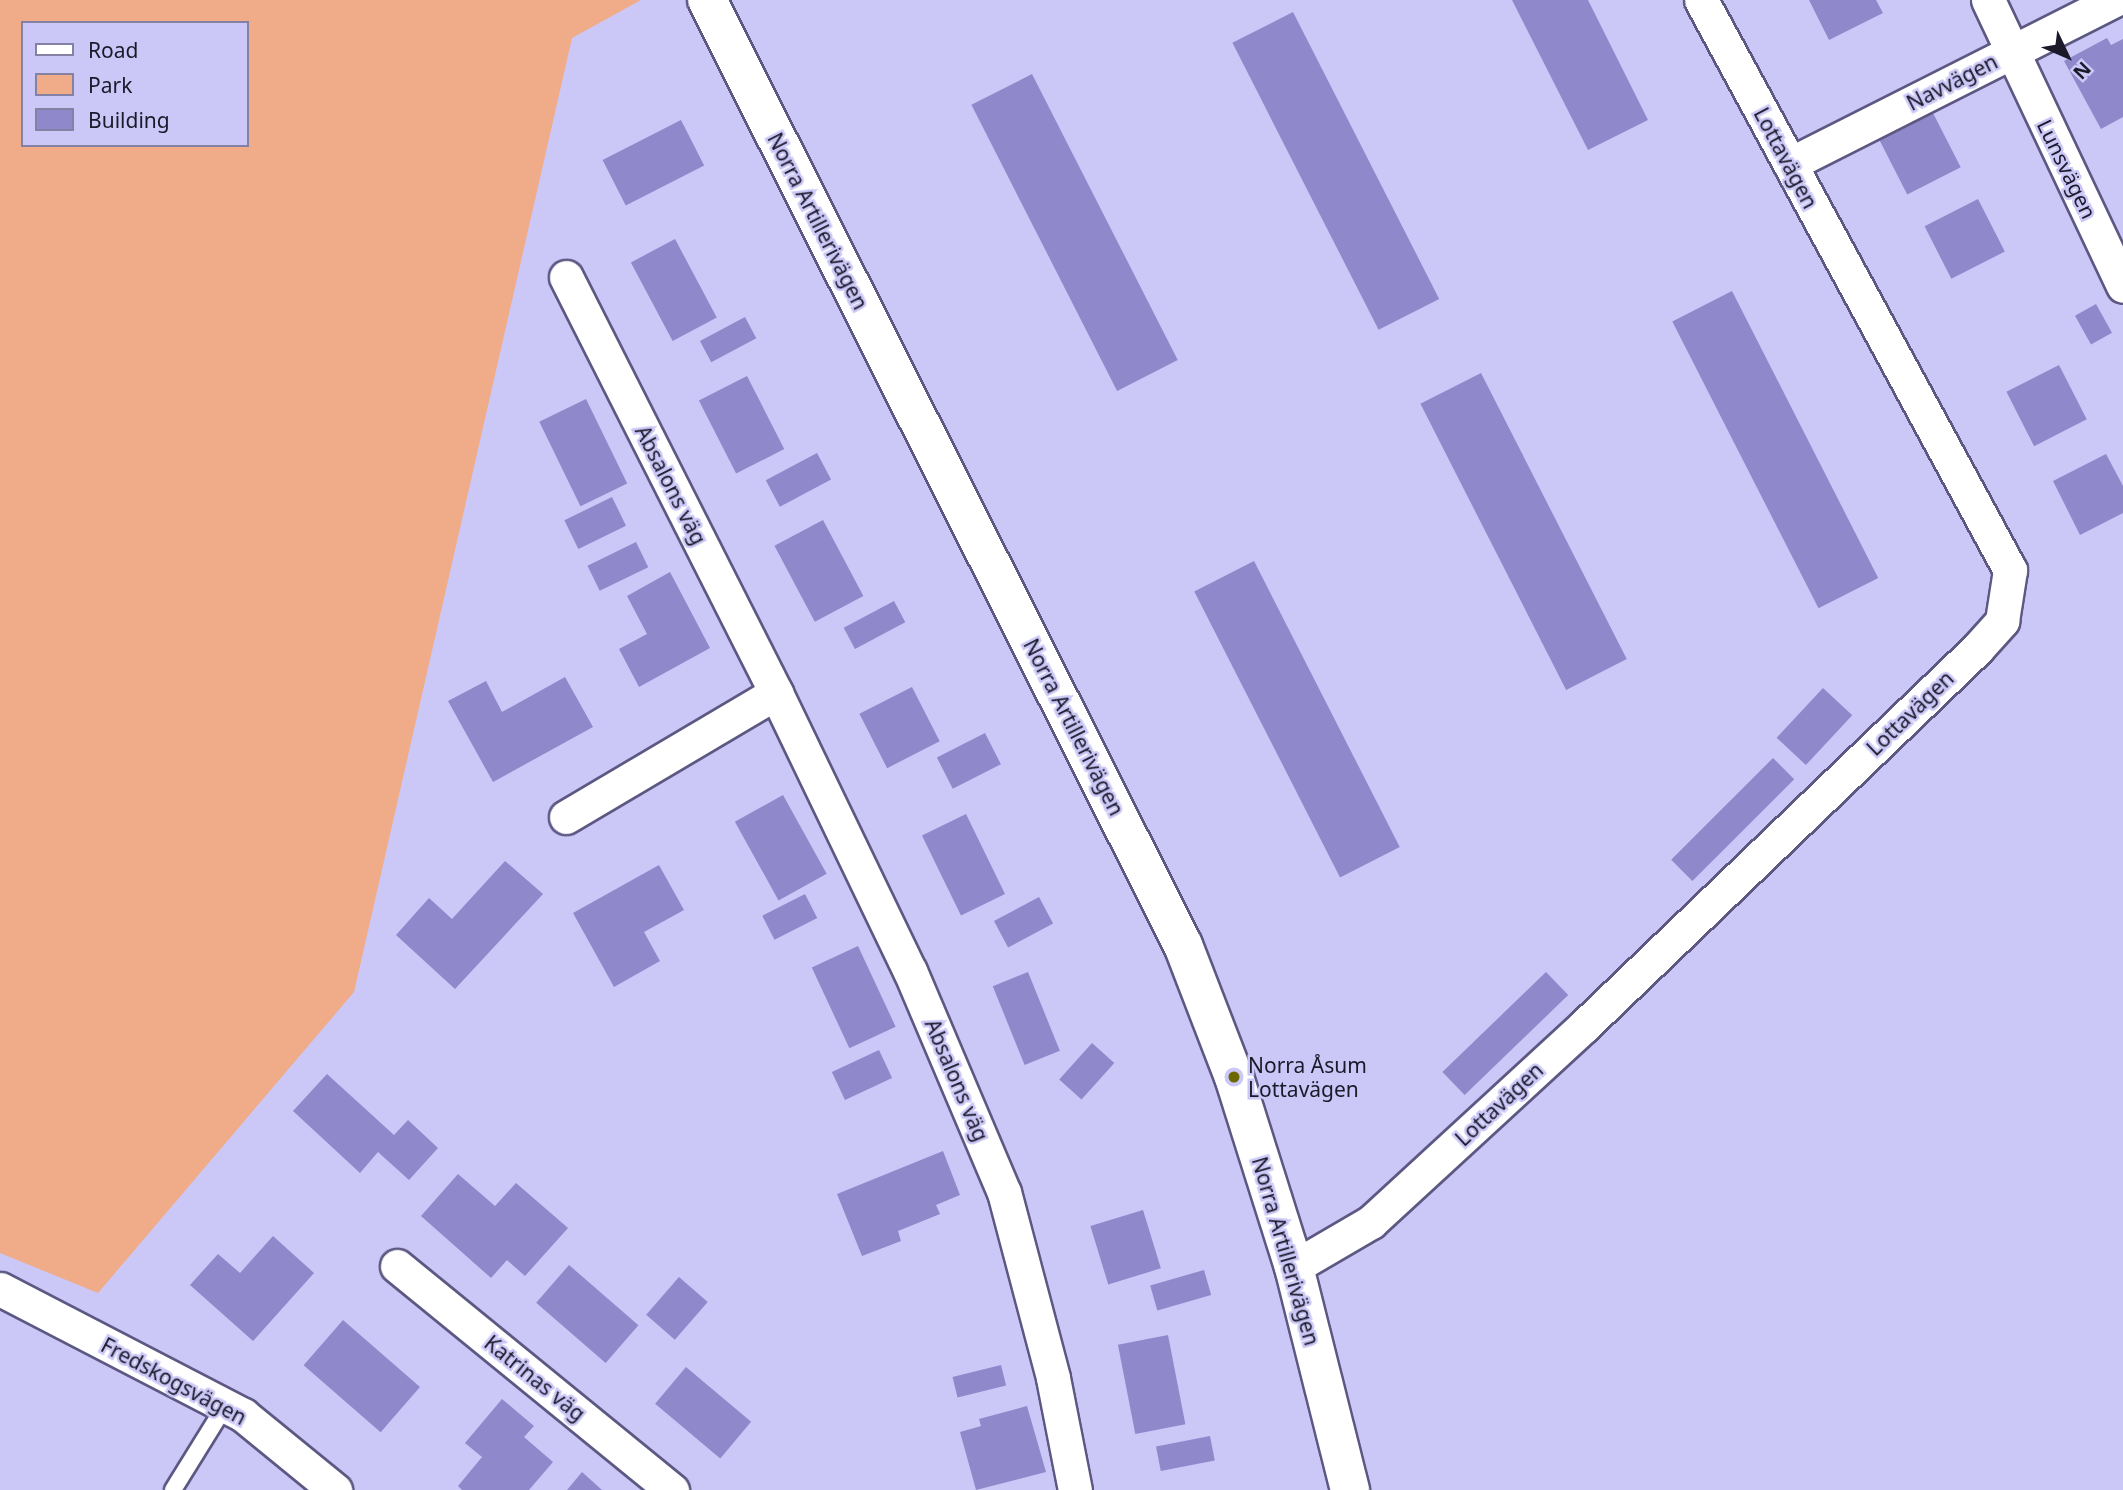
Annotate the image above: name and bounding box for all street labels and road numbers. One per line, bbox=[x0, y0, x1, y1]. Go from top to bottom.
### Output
street label: Navvägen bbox=[1902, 48, 2002, 116]
street label: Lottavägen bbox=[1749, 103, 1823, 213]
street label: Lunsvägen bbox=[2032, 115, 2102, 223]
street label: Norra Artillerivägen bbox=[763, 128, 873, 314]
street label: Absalons väg bbox=[630, 421, 712, 549]
street label: Norra Artillerivägen bbox=[1019, 634, 1129, 820]
street label: Lottavägen bbox=[1861, 665, 1959, 761]
street label: Absalons väg bbox=[920, 1015, 994, 1145]
street label: Lottavägen bbox=[1450, 1057, 1548, 1151]
street label: Norra Artillerivägen bbox=[1247, 1154, 1325, 1348]
street label: Katrinas väg bbox=[480, 1330, 590, 1426]
street label: Fredskogsvägen bbox=[97, 1332, 251, 1430]

